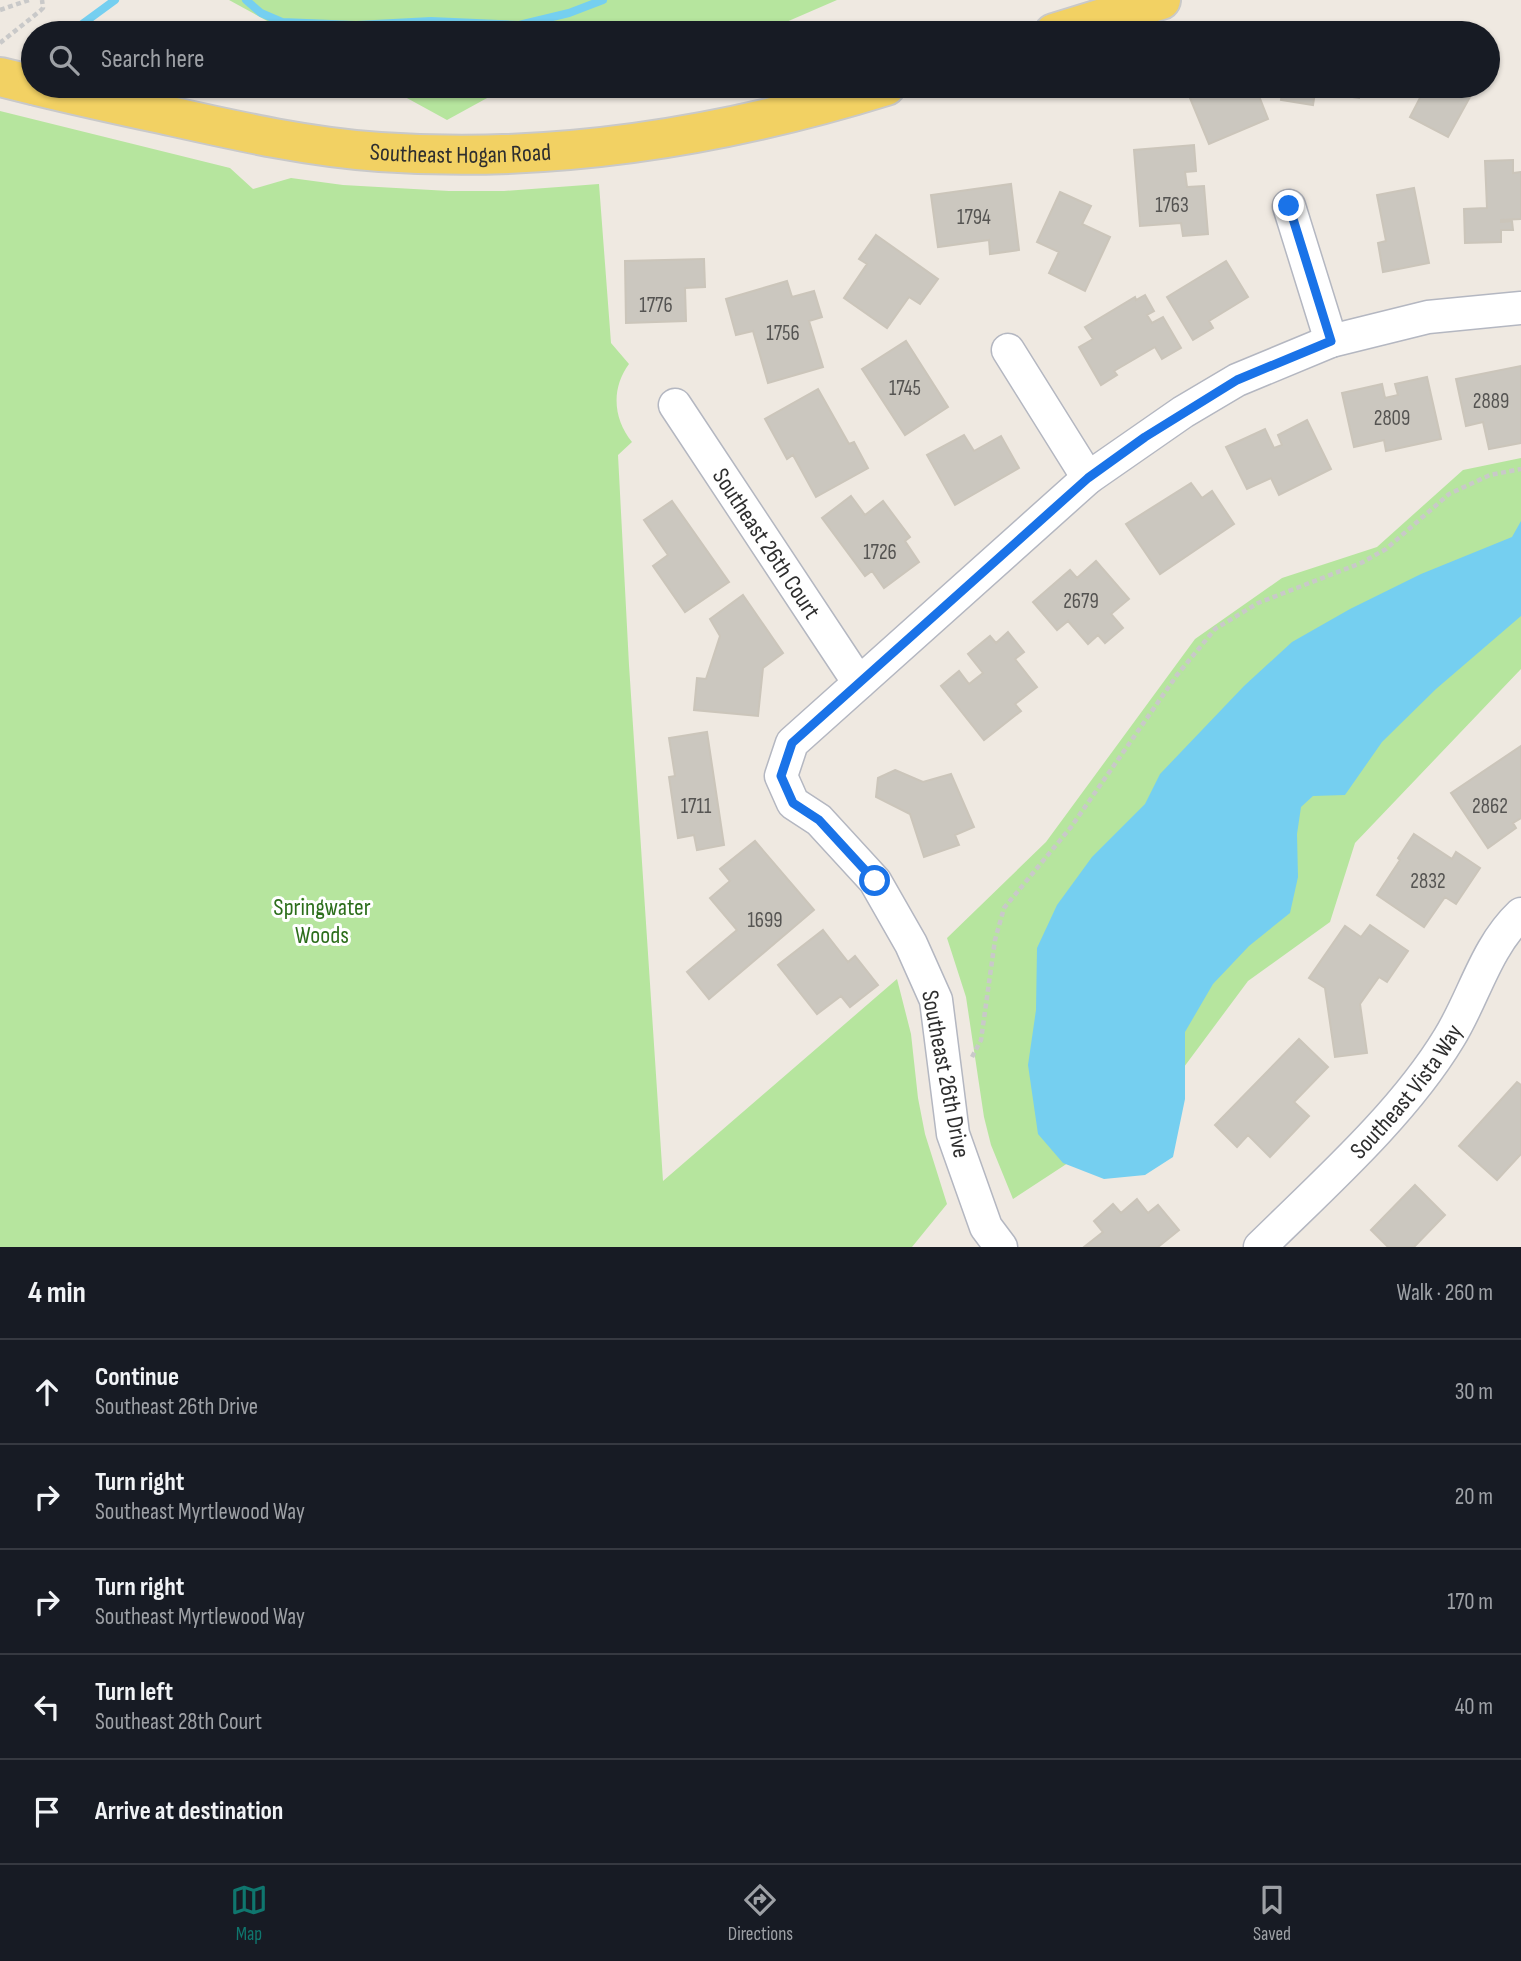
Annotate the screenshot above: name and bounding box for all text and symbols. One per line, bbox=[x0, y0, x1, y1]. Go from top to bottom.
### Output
search box bbox=[21, 21, 1500, 98]
icon: search bbox=[45, 41, 83, 79]
text: Search here bbox=[101, 44, 204, 75]
street label: Southeast Hogan Road bbox=[369, 137, 552, 170]
route end bbox=[1273, 190, 1304, 221]
house number: 1763 bbox=[1155, 193, 1189, 218]
house number: 1794 bbox=[957, 205, 991, 230]
house number: 1776 bbox=[639, 293, 673, 318]
house number: 1756 bbox=[766, 321, 800, 346]
house number: 1745 bbox=[889, 376, 921, 401]
house number: 2889 bbox=[1473, 389, 1509, 414]
house number: 2809 bbox=[1374, 406, 1410, 431]
street label: Southeast 26th Court bbox=[706, 463, 826, 624]
house number: 1726 bbox=[863, 540, 897, 565]
house number: 2679 bbox=[1063, 589, 1099, 614]
house number: 1711 bbox=[681, 794, 712, 819]
house number: 2862 bbox=[1472, 794, 1508, 819]
route start bbox=[859, 865, 890, 896]
house number: 2832 bbox=[1410, 869, 1446, 894]
park label: Springwater Woods bbox=[273, 893, 371, 950]
house number: 1699 bbox=[747, 908, 783, 933]
street label: Southeast 26th Drive bbox=[915, 988, 976, 1160]
street label: Southeast Vista Way bbox=[1344, 1019, 1469, 1165]
text: 4 min bbox=[28, 1275, 86, 1311]
text: Walk · 260 m bbox=[1397, 1279, 1493, 1307]
text: Continue bbox=[95, 1362, 179, 1393]
icon: ahead bbox=[28, 1373, 66, 1411]
text: 30 m bbox=[1455, 1378, 1493, 1406]
text: Southeast 26th Drive bbox=[95, 1393, 258, 1421]
text: Turn right bbox=[95, 1467, 184, 1498]
icon: right bbox=[28, 1478, 66, 1516]
text: 20 m bbox=[1455, 1483, 1493, 1511]
text: Southeast Myrtlewood Way bbox=[95, 1498, 305, 1526]
text: Turn right bbox=[95, 1572, 184, 1603]
icon: right bbox=[28, 1583, 66, 1621]
text: 170 m bbox=[1447, 1588, 1493, 1616]
text: Southeast Myrtlewood Way bbox=[95, 1603, 305, 1631]
text: Turn left bbox=[95, 1677, 173, 1708]
icon: left bbox=[28, 1688, 66, 1726]
text: 40 m bbox=[1455, 1693, 1493, 1721]
text: Southeast 28th Court bbox=[95, 1708, 262, 1736]
icon: arrive bbox=[28, 1793, 66, 1831]
text: Arrive at destination bbox=[95, 1796, 283, 1827]
tab: Map bbox=[230, 1881, 268, 1946]
tab: Directions bbox=[728, 1881, 793, 1946]
tab: Saved bbox=[1253, 1881, 1291, 1946]

